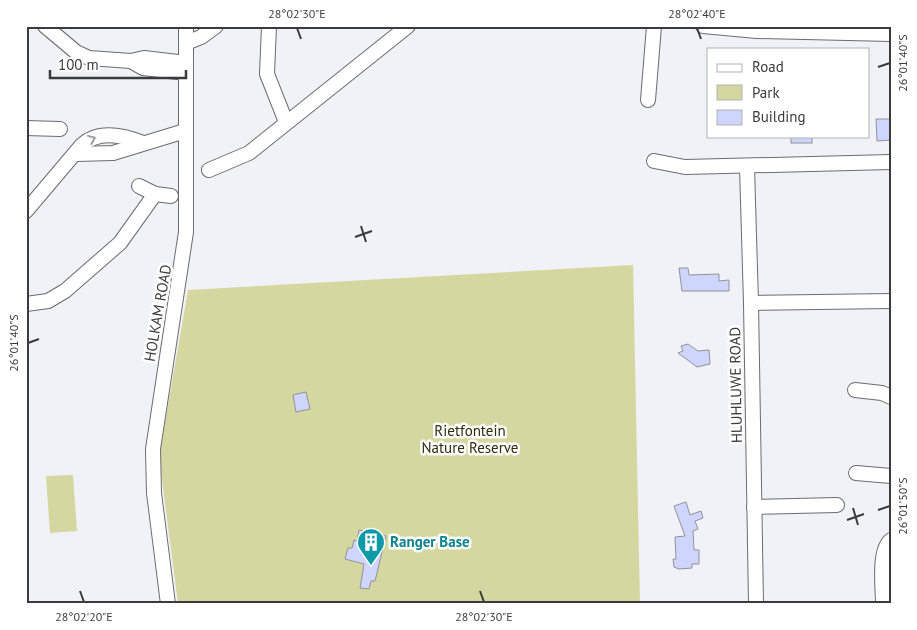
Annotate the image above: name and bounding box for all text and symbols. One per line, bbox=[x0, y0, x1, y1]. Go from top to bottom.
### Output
text: 28°02'30"E bbox=[268, 6, 326, 21]
text: 28°02'40"E bbox=[668, 6, 726, 21]
text: 26°01'40"S bbox=[895, 34, 910, 92]
scale bar bbox=[50, 48, 186, 80]
legend bbox=[707, 48, 870, 138]
text: 100 m bbox=[58, 55, 99, 74]
text: Road bbox=[752, 57, 784, 76]
text: Park bbox=[752, 83, 780, 102]
text: Building bbox=[752, 107, 806, 126]
one-way arrow bbox=[87, 135, 96, 146]
street label: HOLKAM ROAD bbox=[140, 263, 175, 363]
text: 26°01'40"S bbox=[6, 314, 21, 372]
street label: HLUHLUWE ROAD bbox=[725, 327, 746, 443]
park label: Rietfontein Nature Reserve bbox=[422, 421, 518, 457]
text: 26°01'50"S bbox=[895, 477, 910, 535]
building icon: Ranger Base bbox=[356, 527, 386, 566]
place label: Ranger Base bbox=[390, 532, 470, 551]
text: 28°02'20"E bbox=[55, 609, 113, 624]
text: 28°02'30"E bbox=[455, 609, 513, 624]

